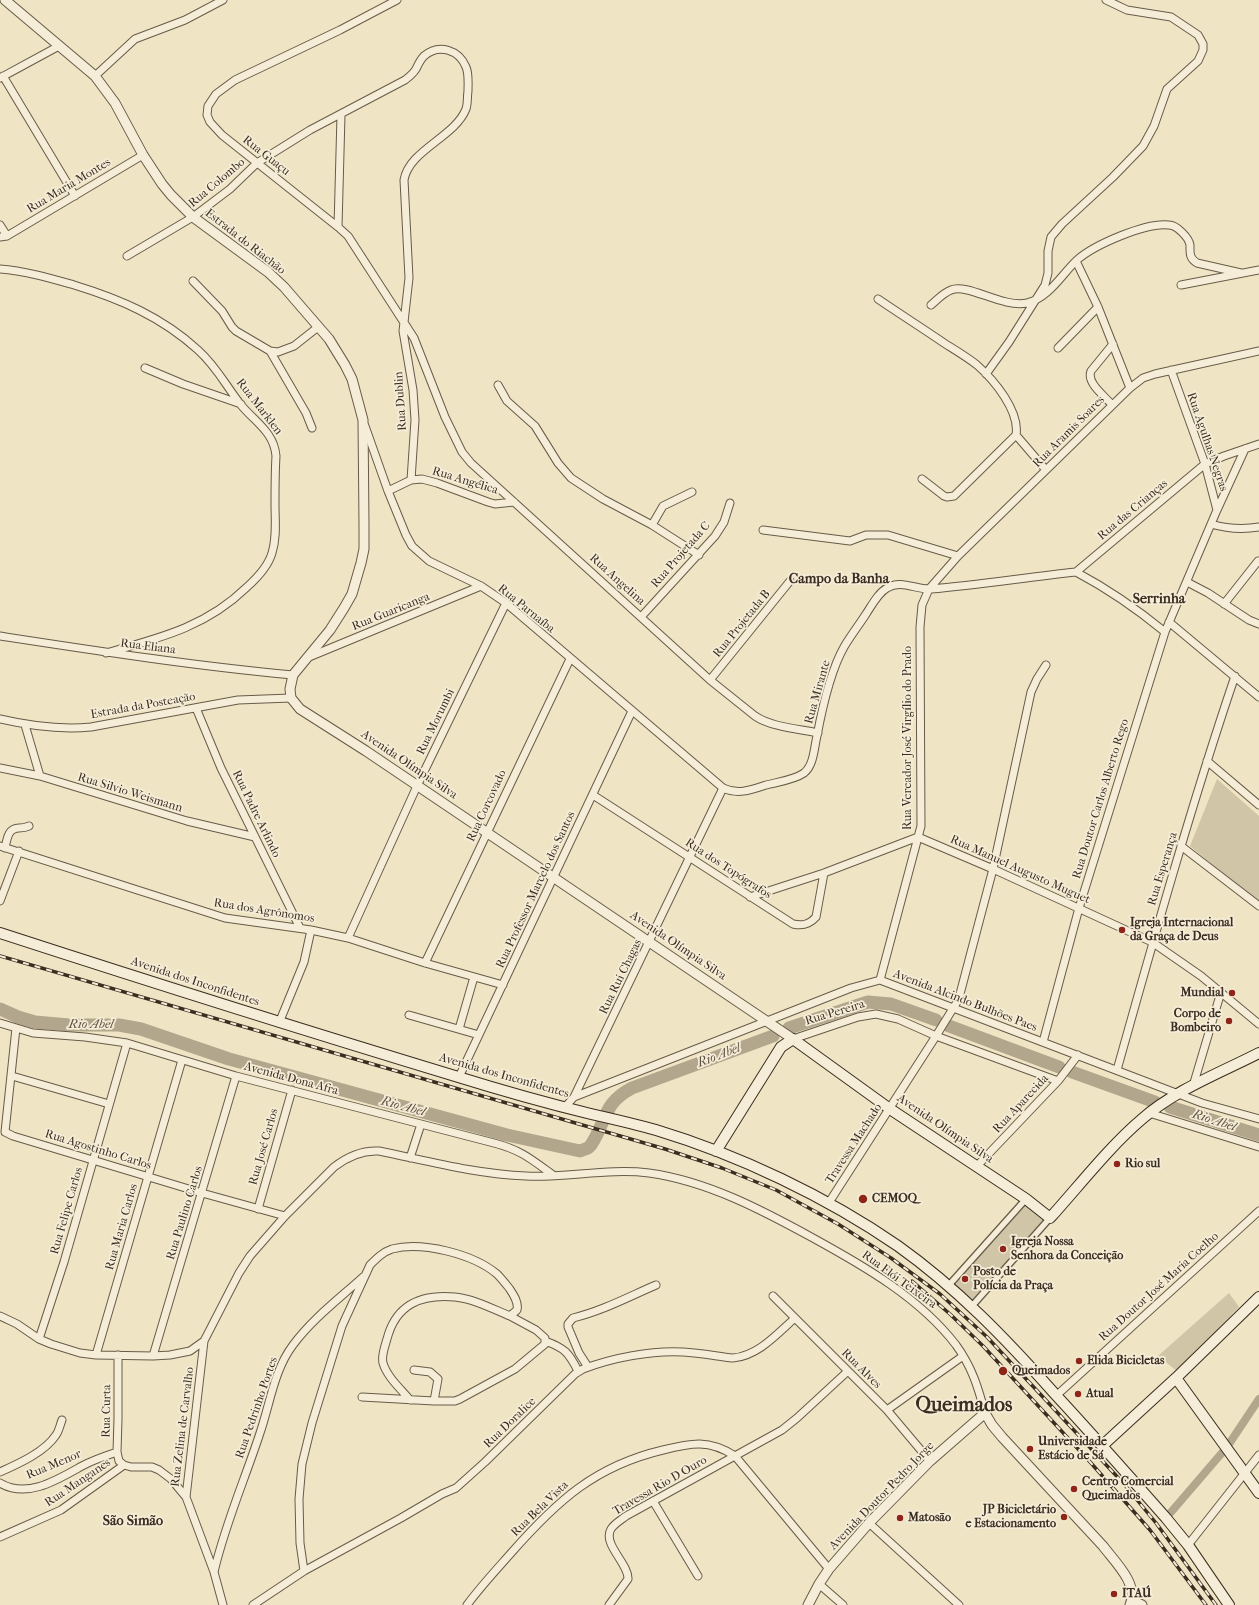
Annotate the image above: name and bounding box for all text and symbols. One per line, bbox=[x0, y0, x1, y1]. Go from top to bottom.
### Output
street label: Rua Guaçu bbox=[239, 133, 293, 179]
street label: Rua Maria Montes bbox=[25, 155, 113, 217]
street label: Rua Colombo bbox=[186, 155, 248, 211]
street label: Estrada do Riachão bbox=[202, 206, 288, 278]
street label: Rua Dublin bbox=[392, 371, 410, 431]
street label: Rua Marklen bbox=[233, 376, 285, 438]
street label: Rua Agulhas Negras bbox=[1183, 391, 1231, 493]
street label: Rua Aramis Soares bbox=[1030, 393, 1108, 471]
street label: Rua Angélica bbox=[430, 464, 500, 498]
street label: Rua das Crianças bbox=[1095, 477, 1171, 543]
street label: Rua Projetada C bbox=[648, 519, 714, 591]
street label: Rua Angelina bbox=[586, 551, 648, 609]
district label: Campo da Banha bbox=[789, 572, 889, 588]
street label: Rua Parnaíba bbox=[495, 582, 557, 636]
street label: Rua Projetada B bbox=[710, 587, 774, 661]
street label: Rua Guaricanga bbox=[350, 590, 432, 634]
district label: Serrinha bbox=[1133, 592, 1185, 608]
street label: Rua Eliana bbox=[119, 636, 177, 658]
street label: Rua Vereador José Virgílio do Prado bbox=[901, 646, 915, 830]
street label: Rua Mirante bbox=[802, 658, 834, 726]
street label: Rua Morumbi bbox=[414, 687, 458, 757]
street label: Estrada da Posteação bbox=[89, 690, 197, 722]
street label: Rua Doutor Carlos Alberto Rego bbox=[1070, 717, 1132, 881]
street label: Avenida Olímpia Silva bbox=[358, 727, 460, 803]
street label: Rua Padre Arlindo bbox=[229, 768, 283, 860]
street label: Rua Corcovado bbox=[464, 768, 510, 844]
street label: Rua Silvio Weismann bbox=[76, 770, 184, 816]
street label: Rua Professor Marcelo dos Santos bbox=[493, 809, 579, 971]
street label: Rua Esperança bbox=[1145, 831, 1181, 907]
street label: Rua Manuel Augusto Muguet bbox=[948, 833, 1092, 907]
street label: Rua dos Topógrafos bbox=[682, 836, 774, 902]
street label: Rua dos Agrônomos bbox=[213, 896, 315, 926]
street label: Avenida Olímpia Silva bbox=[627, 908, 729, 984]
place label: Igreja Internacional da Graça de Deus bbox=[1130, 916, 1233, 944]
marker: Igreja Internacional da Graça de Deus bbox=[1117, 925, 1127, 935]
street label: Rua Rui Chagas bbox=[597, 937, 645, 1017]
street label: Avenida dos Inconfidentes bbox=[129, 954, 261, 1010]
street label: Avenida Alcindo Bulhões Paes bbox=[891, 967, 1039, 1035]
place label: Mundial bbox=[1180, 986, 1224, 1000]
marker: Mundial bbox=[1227, 988, 1237, 998]
street label: Rua Pereira bbox=[803, 997, 867, 1029]
place label: Corpo de Bombeiro bbox=[1170, 1007, 1221, 1035]
marker: Corpo de Bombeiro bbox=[1224, 1016, 1234, 1026]
water label: Rio Abel bbox=[69, 1017, 113, 1033]
water label: Rio Abel bbox=[695, 1041, 743, 1071]
street label: Avenida dos Inconfidentes bbox=[437, 1051, 571, 1101]
street label: Avenida Dona Afra bbox=[242, 1059, 340, 1099]
street label: Rua Aparecida bbox=[990, 1072, 1052, 1136]
street label: Avenida Olímpia Silva bbox=[894, 1091, 996, 1167]
water label: Rio Abel bbox=[379, 1094, 427, 1120]
street label: Travessa Machado bbox=[823, 1101, 885, 1187]
street label: Rua José Carlos bbox=[246, 1107, 282, 1187]
water label: Rio Abel bbox=[1190, 1107, 1238, 1135]
street label: Rua Agostinho Carlos bbox=[43, 1127, 153, 1173]
place label: Rio sul bbox=[1125, 1157, 1160, 1171]
marker: Rio sul bbox=[1112, 1159, 1122, 1169]
street label: Rua Paulino Carlos bbox=[164, 1164, 206, 1262]
street label: Rua Felipe Carlos bbox=[48, 1166, 86, 1256]
street label: Rua Maria Carlos bbox=[103, 1182, 141, 1272]
place label: CEMOQ bbox=[872, 1192, 917, 1206]
marker: CEMOQ bbox=[857, 1193, 869, 1205]
street label: Rua Doutor José Maria Coelho bbox=[1096, 1229, 1222, 1345]
place label: Igreja Nossa Senhora da Conceição bbox=[1011, 1235, 1123, 1263]
marker: Igreja Nossa Senhora da Conceição bbox=[998, 1244, 1008, 1254]
street label: Rua Elói Teixeira bbox=[859, 1248, 939, 1312]
place label: Posto de Polícia da Praça bbox=[973, 1265, 1053, 1293]
marker: Posto de Polícia da Praça bbox=[960, 1274, 970, 1284]
street label: Rua Alves bbox=[838, 1346, 884, 1392]
place label: Elida Bicicletas bbox=[1087, 1354, 1164, 1368]
street label: Rua Pedrinho Portes bbox=[233, 1355, 281, 1461]
marker: Elida Bicicletas bbox=[1074, 1356, 1084, 1366]
place label: Queimados bbox=[1012, 1364, 1070, 1378]
marker: Queimados bbox=[997, 1365, 1009, 1377]
street label: Rua Zelina de Carvalho bbox=[168, 1366, 198, 1488]
street label: Rua Curta bbox=[99, 1384, 115, 1438]
place label: Atual bbox=[1086, 1387, 1114, 1401]
marker: Atual bbox=[1073, 1389, 1083, 1399]
street label: Rua Doralice bbox=[481, 1394, 539, 1452]
district label: Queimados bbox=[916, 1394, 1012, 1418]
place label: Universidade Estácio de Sá bbox=[1038, 1435, 1107, 1463]
street label: Avenida Doutor Pedro Jorge bbox=[826, 1439, 938, 1553]
marker: Universidade Estácio de Sá bbox=[1025, 1444, 1035, 1454]
street label: Rua Menor bbox=[24, 1447, 84, 1483]
street label: Travessa Rio D Ouro bbox=[610, 1453, 710, 1519]
street label: Rua Manganes bbox=[42, 1456, 114, 1510]
place label: Centro Comercial Queimados bbox=[1082, 1475, 1174, 1503]
street label: Rua Bela Vista bbox=[508, 1478, 572, 1540]
marker: Centro Comercial Queimados bbox=[1069, 1484, 1079, 1494]
place label: JP Bicicletário e Estacionamento bbox=[966, 1503, 1056, 1531]
place label: Matosão bbox=[908, 1511, 951, 1525]
marker: JP Bicicletário e Estacionamento bbox=[1059, 1512, 1069, 1522]
marker: Matosão bbox=[895, 1513, 905, 1523]
district label: São Simão bbox=[103, 1514, 163, 1530]
place label: ITAÚ bbox=[1122, 1587, 1151, 1601]
marker: ITAÚ bbox=[1109, 1589, 1119, 1599]

